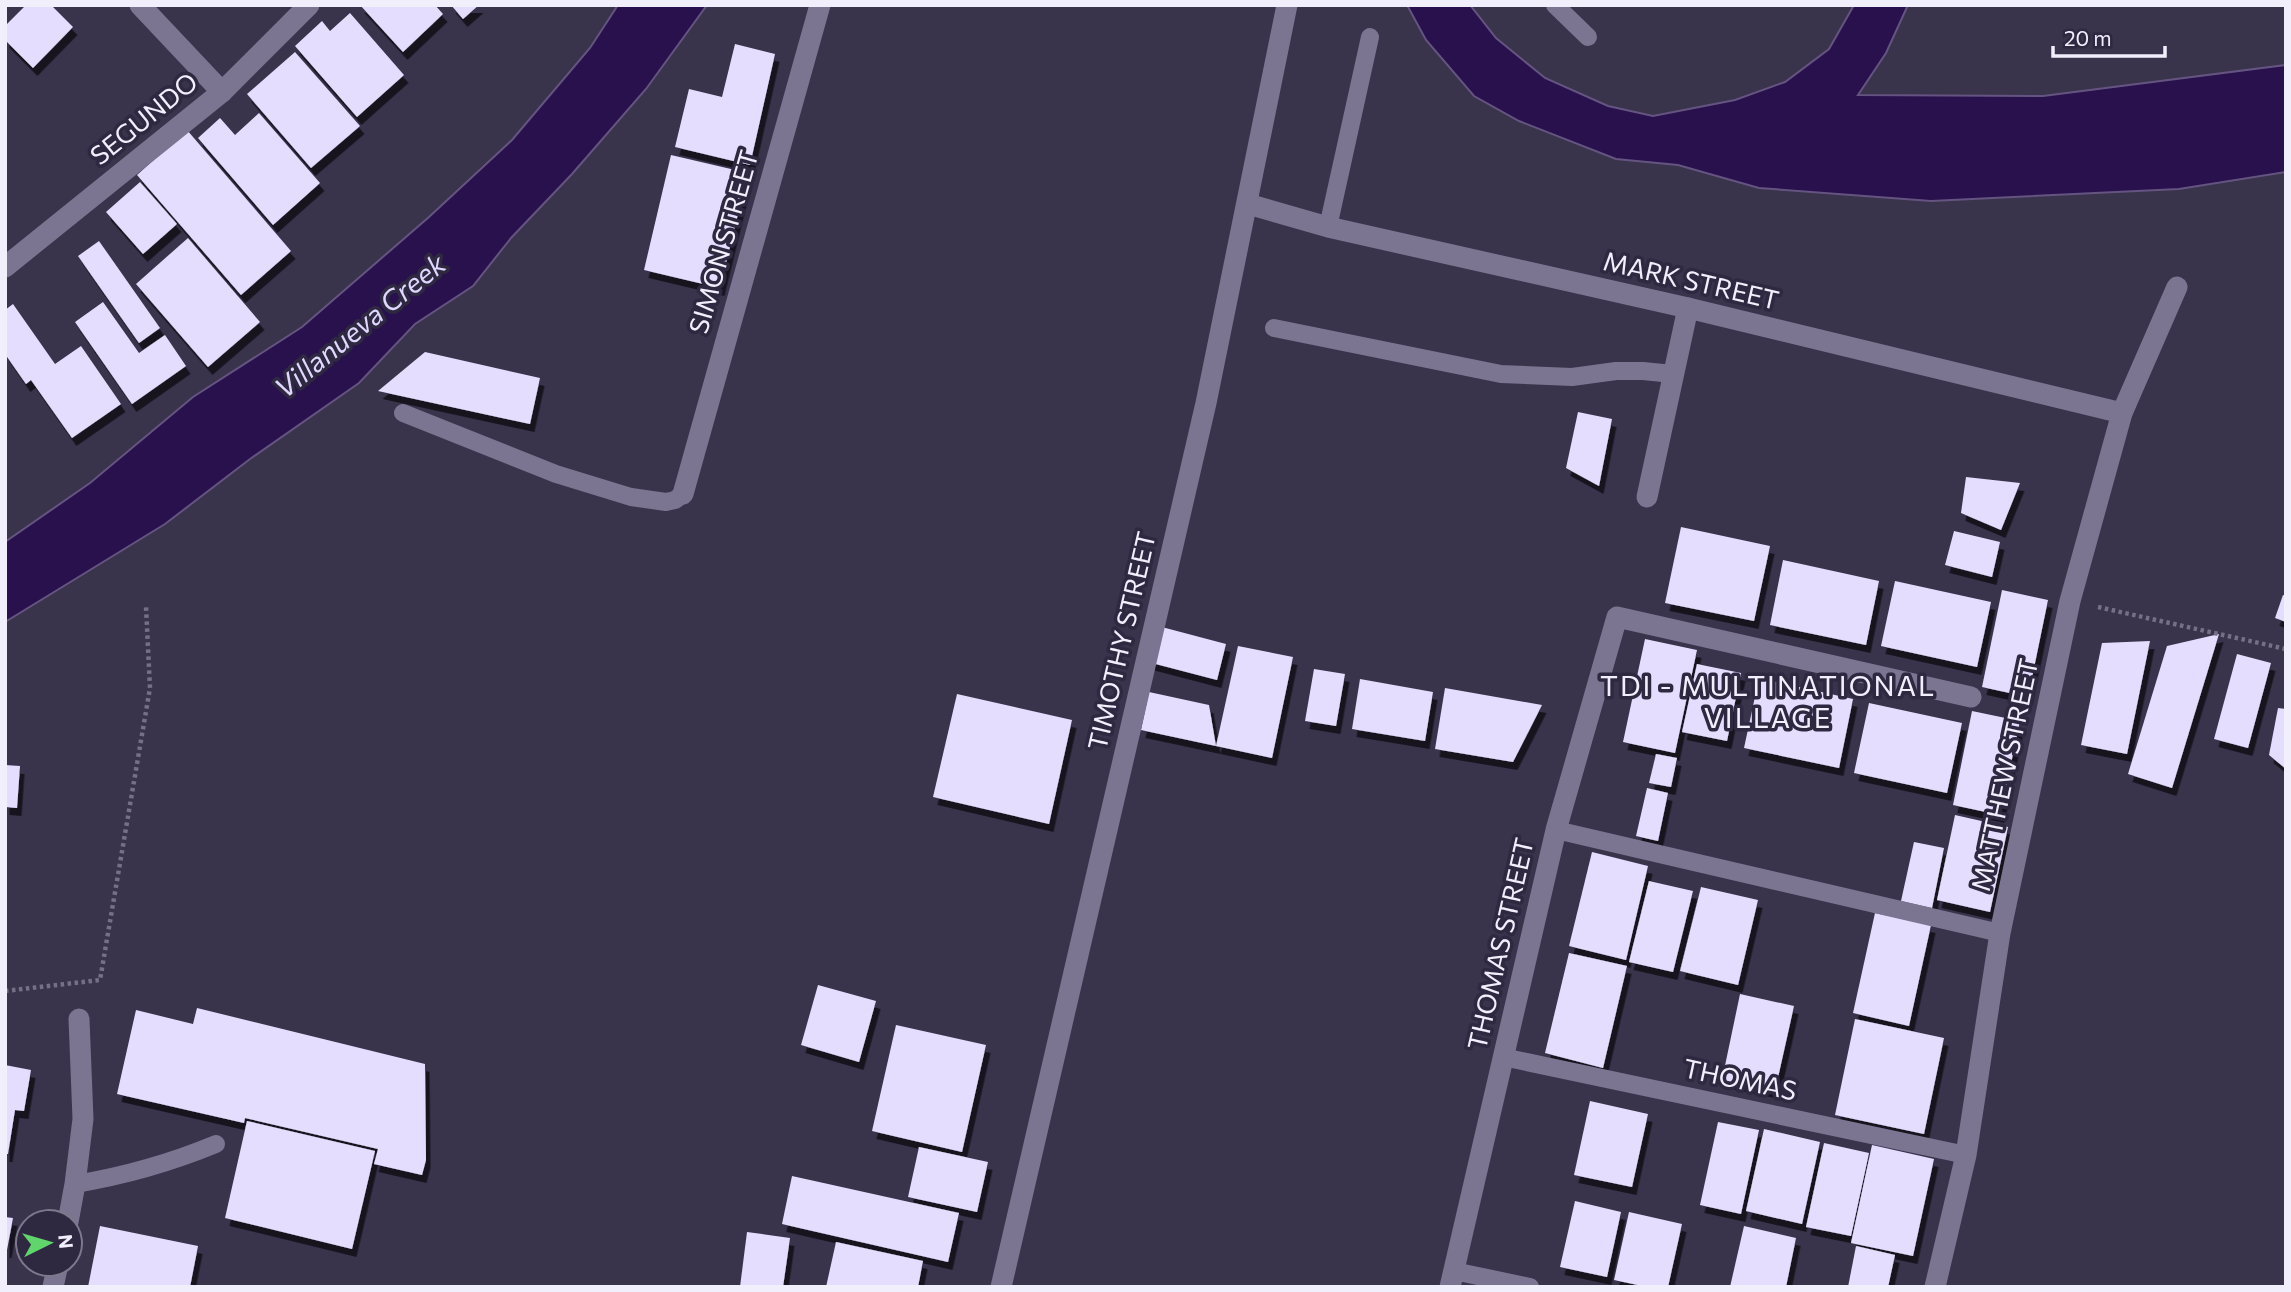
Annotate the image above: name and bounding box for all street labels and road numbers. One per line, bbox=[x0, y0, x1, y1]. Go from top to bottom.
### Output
street label: SEGUNDO bbox=[83, 65, 203, 170]
street label: SIMON STREET bbox=[682, 146, 764, 337]
street label: MARK STREET bbox=[1601, 244, 1782, 315]
street label: TIMOTHY STREET bbox=[1080, 528, 1161, 753]
street label: MATTHEW STREET bbox=[1964, 656, 2043, 894]
street label: THOMAS STREET bbox=[1460, 835, 1539, 1053]
street label: THOMAS bbox=[1681, 1051, 1800, 1106]

